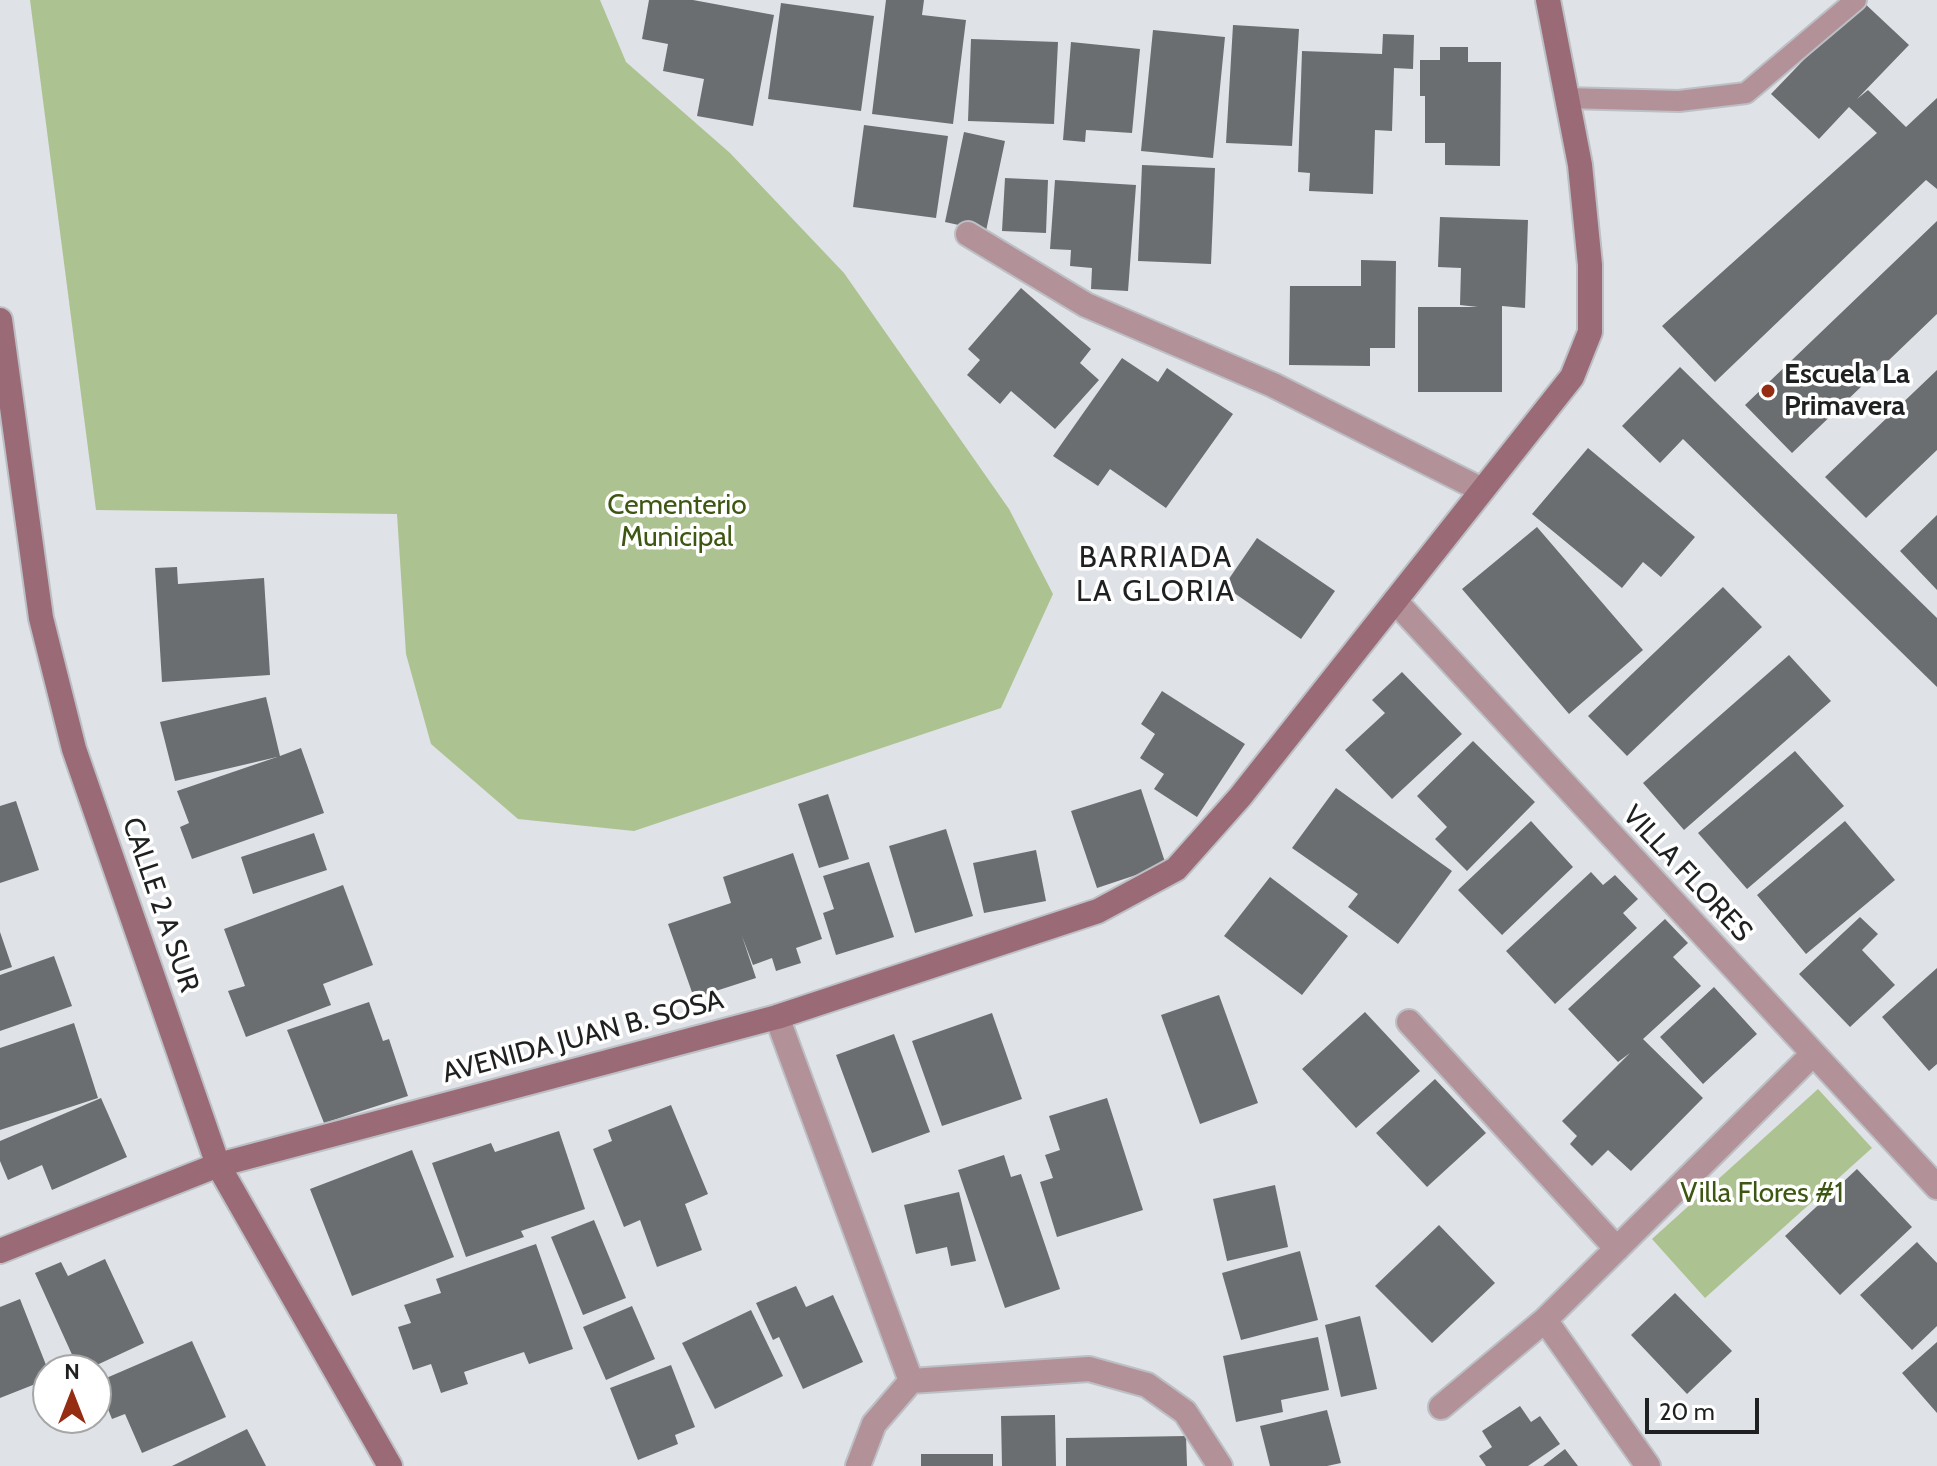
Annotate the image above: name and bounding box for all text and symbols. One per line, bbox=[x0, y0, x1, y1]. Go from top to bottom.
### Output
place label: Escuela La Primavera bbox=[1784, 358, 1910, 424]
marker: Escuela La Primavera bbox=[1759, 382, 1777, 400]
park label: Cementerio Municipal bbox=[607, 489, 747, 555]
district label: BARRIADA LA GLORIA bbox=[1076, 540, 1236, 610]
street label: VILLA FLORES bbox=[1615, 799, 1759, 949]
street label: CALLE 2 A SUR bbox=[114, 813, 206, 997]
street label: AVENIDA JUAN B. SOSA bbox=[439, 983, 727, 1091]
park label: Villa Flores #1 bbox=[1680, 1177, 1844, 1211]
north arrow bbox=[32, 1354, 112, 1434]
text: N bbox=[64, 1358, 80, 1385]
scale bar bbox=[1649, 1382, 1763, 1432]
text: 20 m bbox=[1659, 1397, 1715, 1426]

